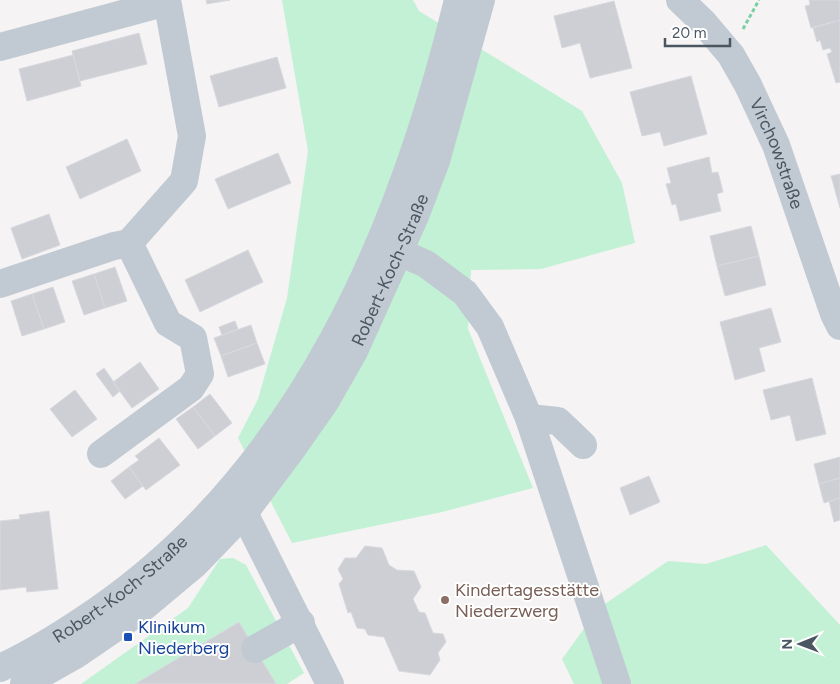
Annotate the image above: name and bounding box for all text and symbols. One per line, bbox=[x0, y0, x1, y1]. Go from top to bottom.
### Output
scale bar bbox=[665, 15, 730, 47]
text: 20 m bbox=[672, 24, 706, 42]
street label: Virchowstraße bbox=[745, 95, 808, 212]
street label: Robert-Koch-Straße bbox=[347, 191, 433, 350]
street label: Robert-Koch-Straße bbox=[49, 531, 192, 648]
place label: Kindertagesstätte Niederzwerg bbox=[455, 579, 599, 622]
marker: Kindertagesstätte Niederzwerg bbox=[439, 594, 451, 606]
place label: Klinikum Niederberg bbox=[138, 616, 229, 659]
north arrow bbox=[775, 619, 825, 669]
marker: Klinikum Niederberg bbox=[122, 631, 134, 643]
text: N bbox=[779, 639, 796, 650]

